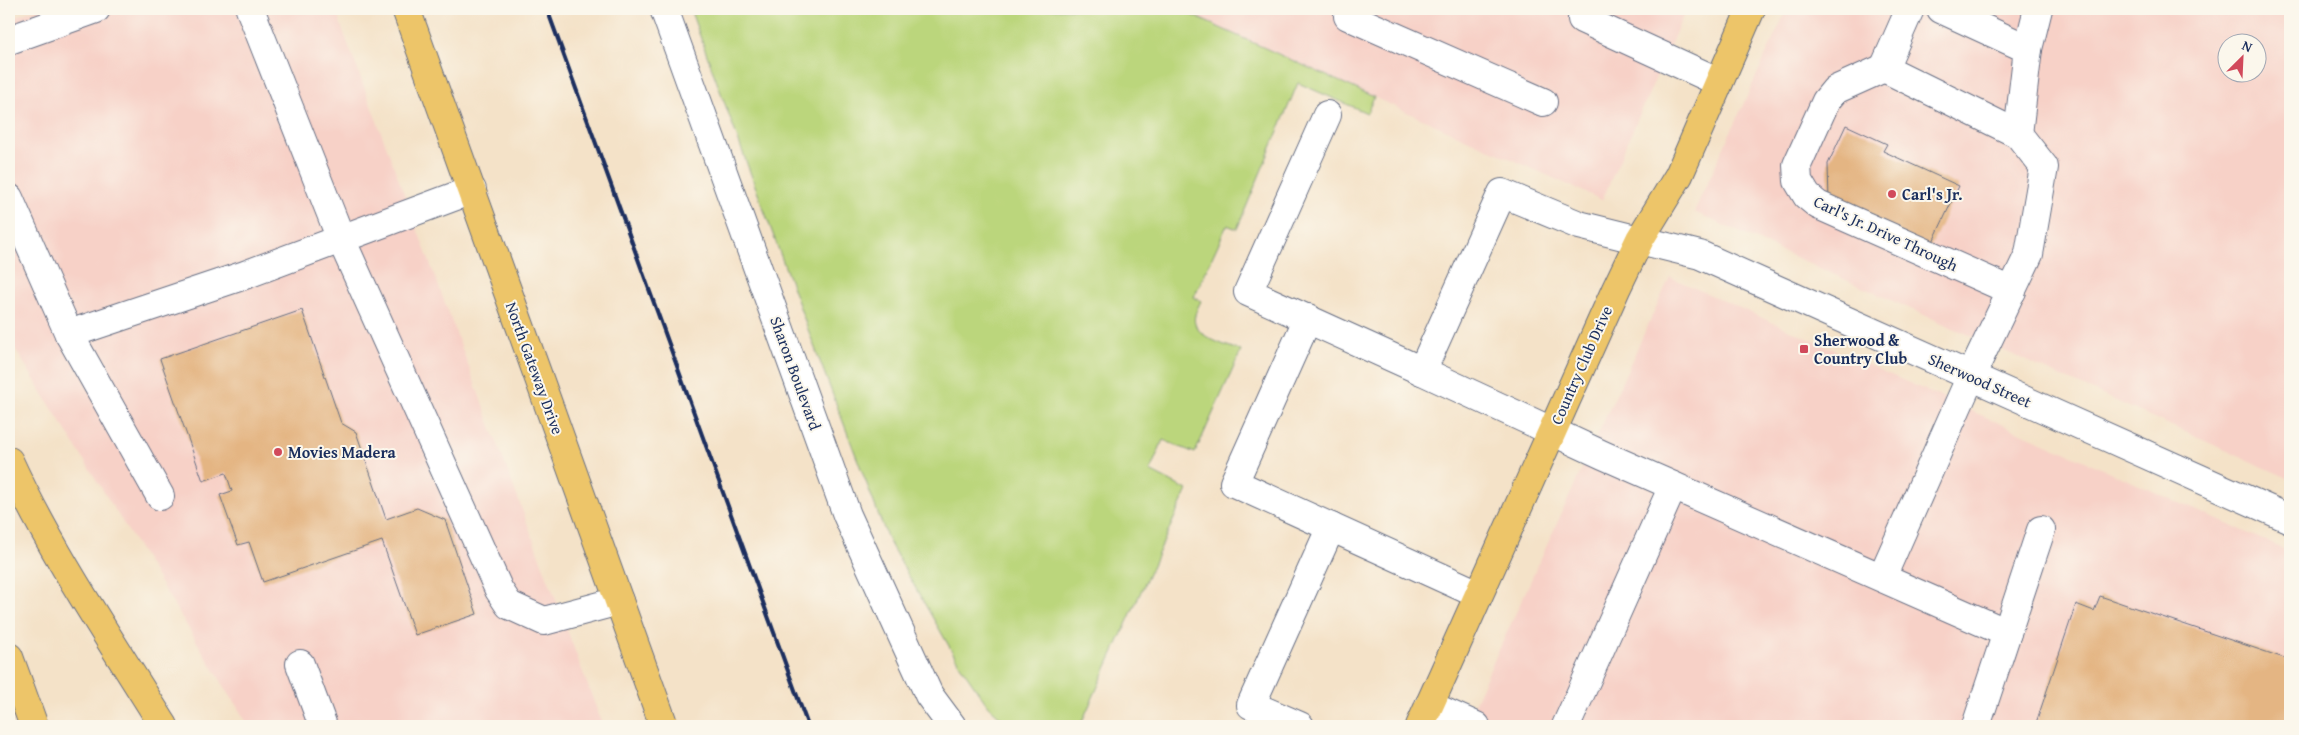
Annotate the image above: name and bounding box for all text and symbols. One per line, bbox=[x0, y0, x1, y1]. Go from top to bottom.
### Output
north arrow bbox=[2216, 32, 2266, 82]
text: N bbox=[2239, 35, 2256, 57]
place label: Carl's Jr. bbox=[1902, 182, 1963, 206]
marker: Carl's Jr. bbox=[1886, 188, 1898, 200]
street label: Carl's Jr. Drive Through bbox=[1810, 189, 1962, 277]
street label: North Gateway Drive bbox=[500, 298, 570, 438]
street label: Country Club Drive bbox=[1544, 302, 1618, 428]
street label: Sharon Boulevard bbox=[764, 313, 828, 434]
place label: Sherwood & Country Club bbox=[1814, 328, 1908, 370]
marker: Sherwood & Country Club bbox=[1798, 343, 1810, 355]
street label: Sherwood Street bbox=[1924, 346, 2036, 414]
place label: Movies Madera bbox=[288, 440, 397, 464]
marker: Movies Madera bbox=[272, 446, 284, 458]

